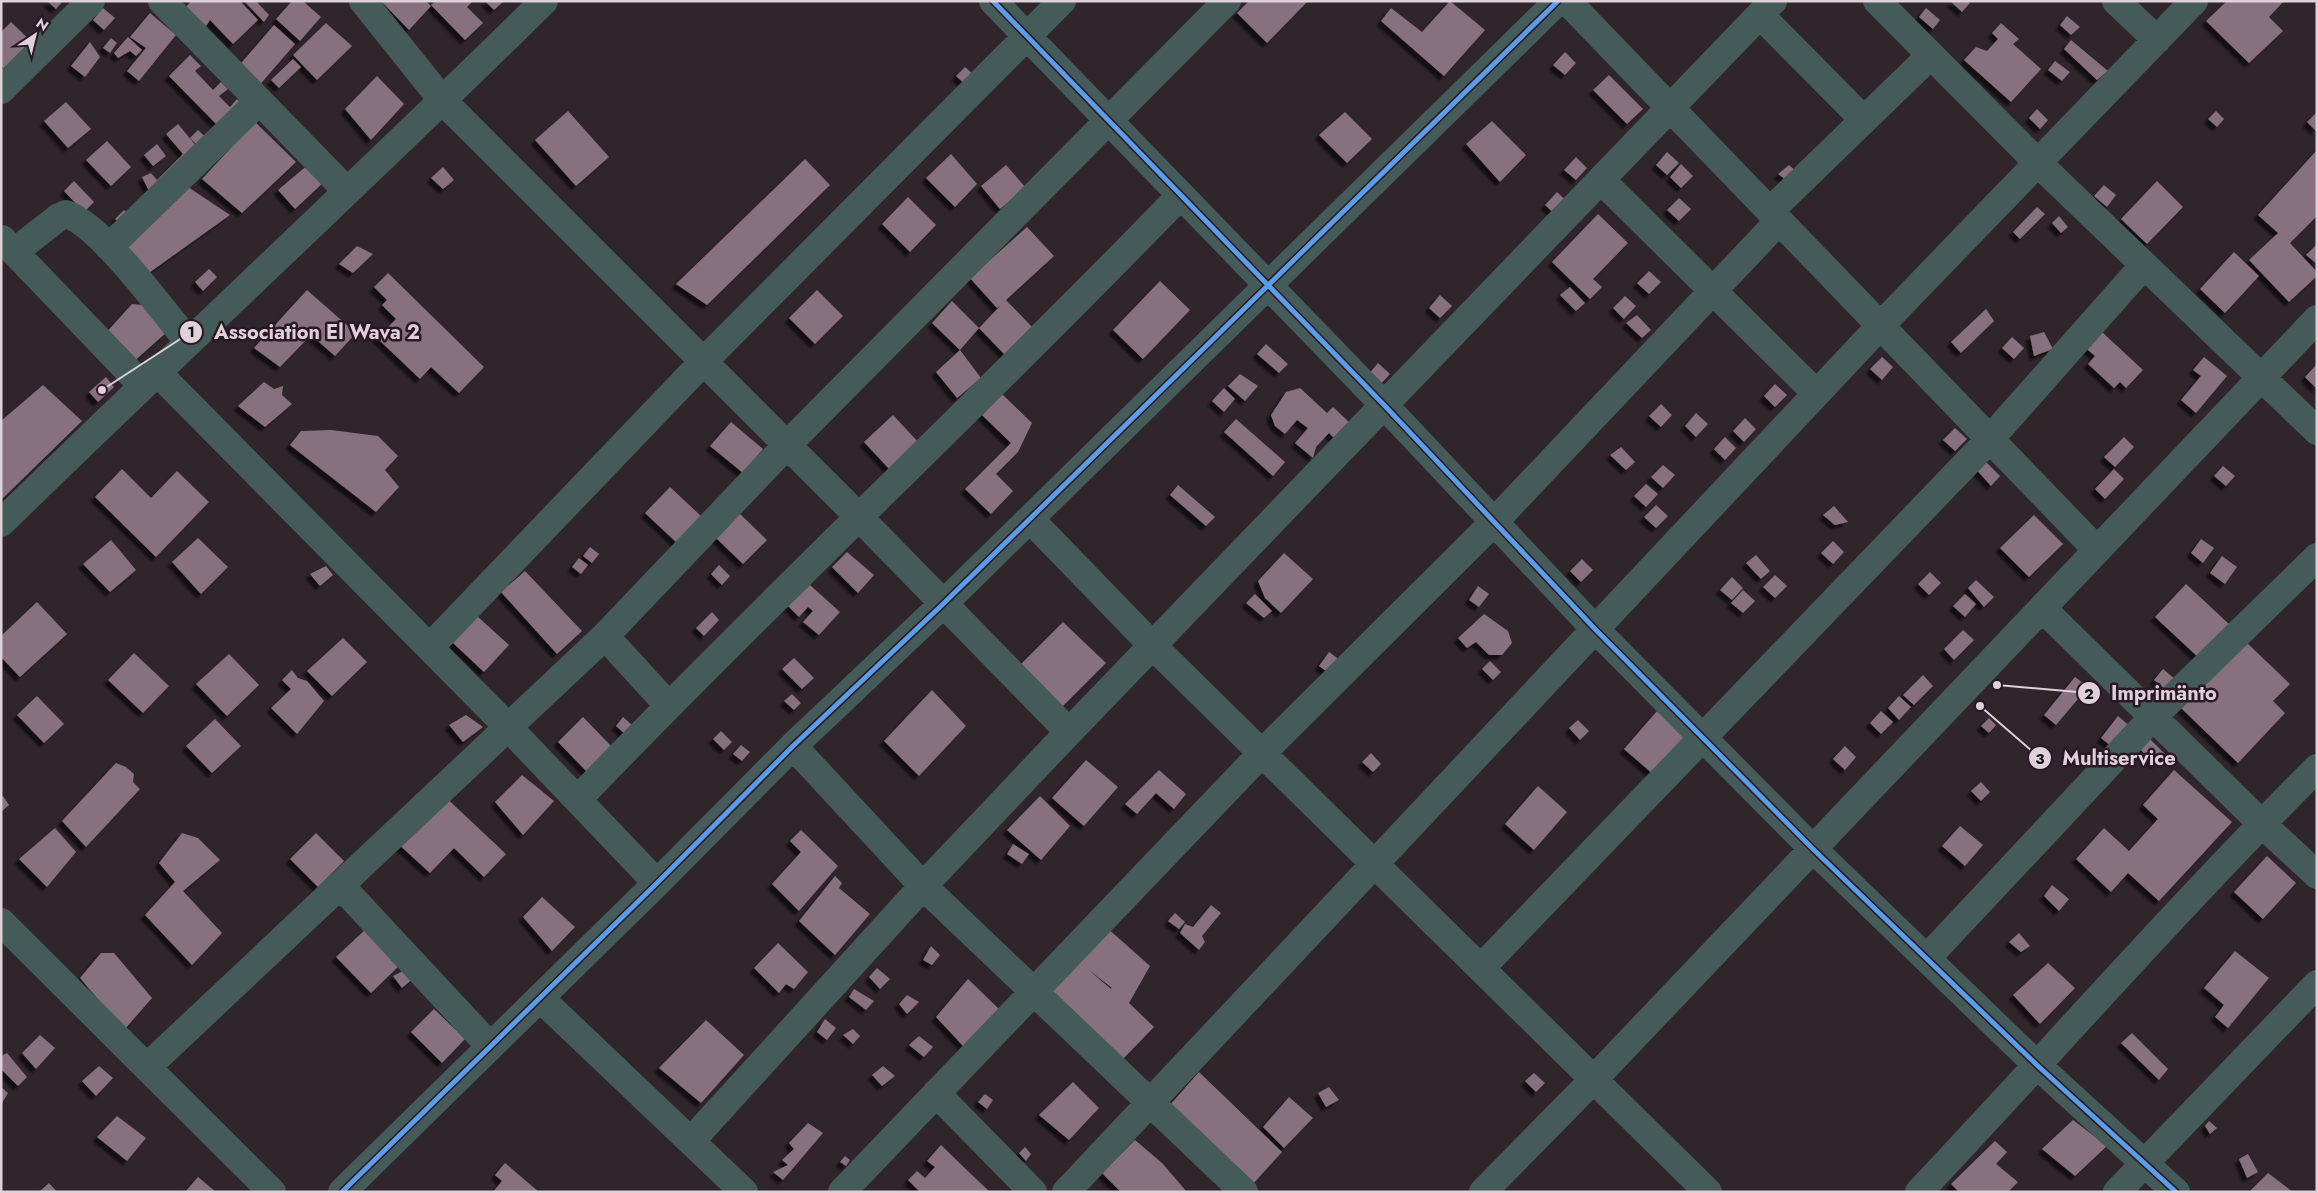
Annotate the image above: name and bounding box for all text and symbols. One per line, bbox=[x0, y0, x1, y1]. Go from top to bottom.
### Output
north arrow bbox=[10, 10, 60, 60]
text: N bbox=[32, 13, 53, 36]
callout: Association El Wava 2 bbox=[179, 314, 430, 349]
text: Association El Wava 2 bbox=[213, 318, 420, 347]
text: 1 bbox=[187, 321, 195, 343]
callout: Imprimänto bbox=[2076, 676, 2227, 711]
text: Imprimänto bbox=[2111, 679, 2217, 708]
text: 2 bbox=[2084, 683, 2094, 705]
callout: Multiservice bbox=[2028, 741, 2186, 776]
text: Multiservice bbox=[2062, 744, 2176, 773]
text: 3 bbox=[2035, 748, 2045, 770]

